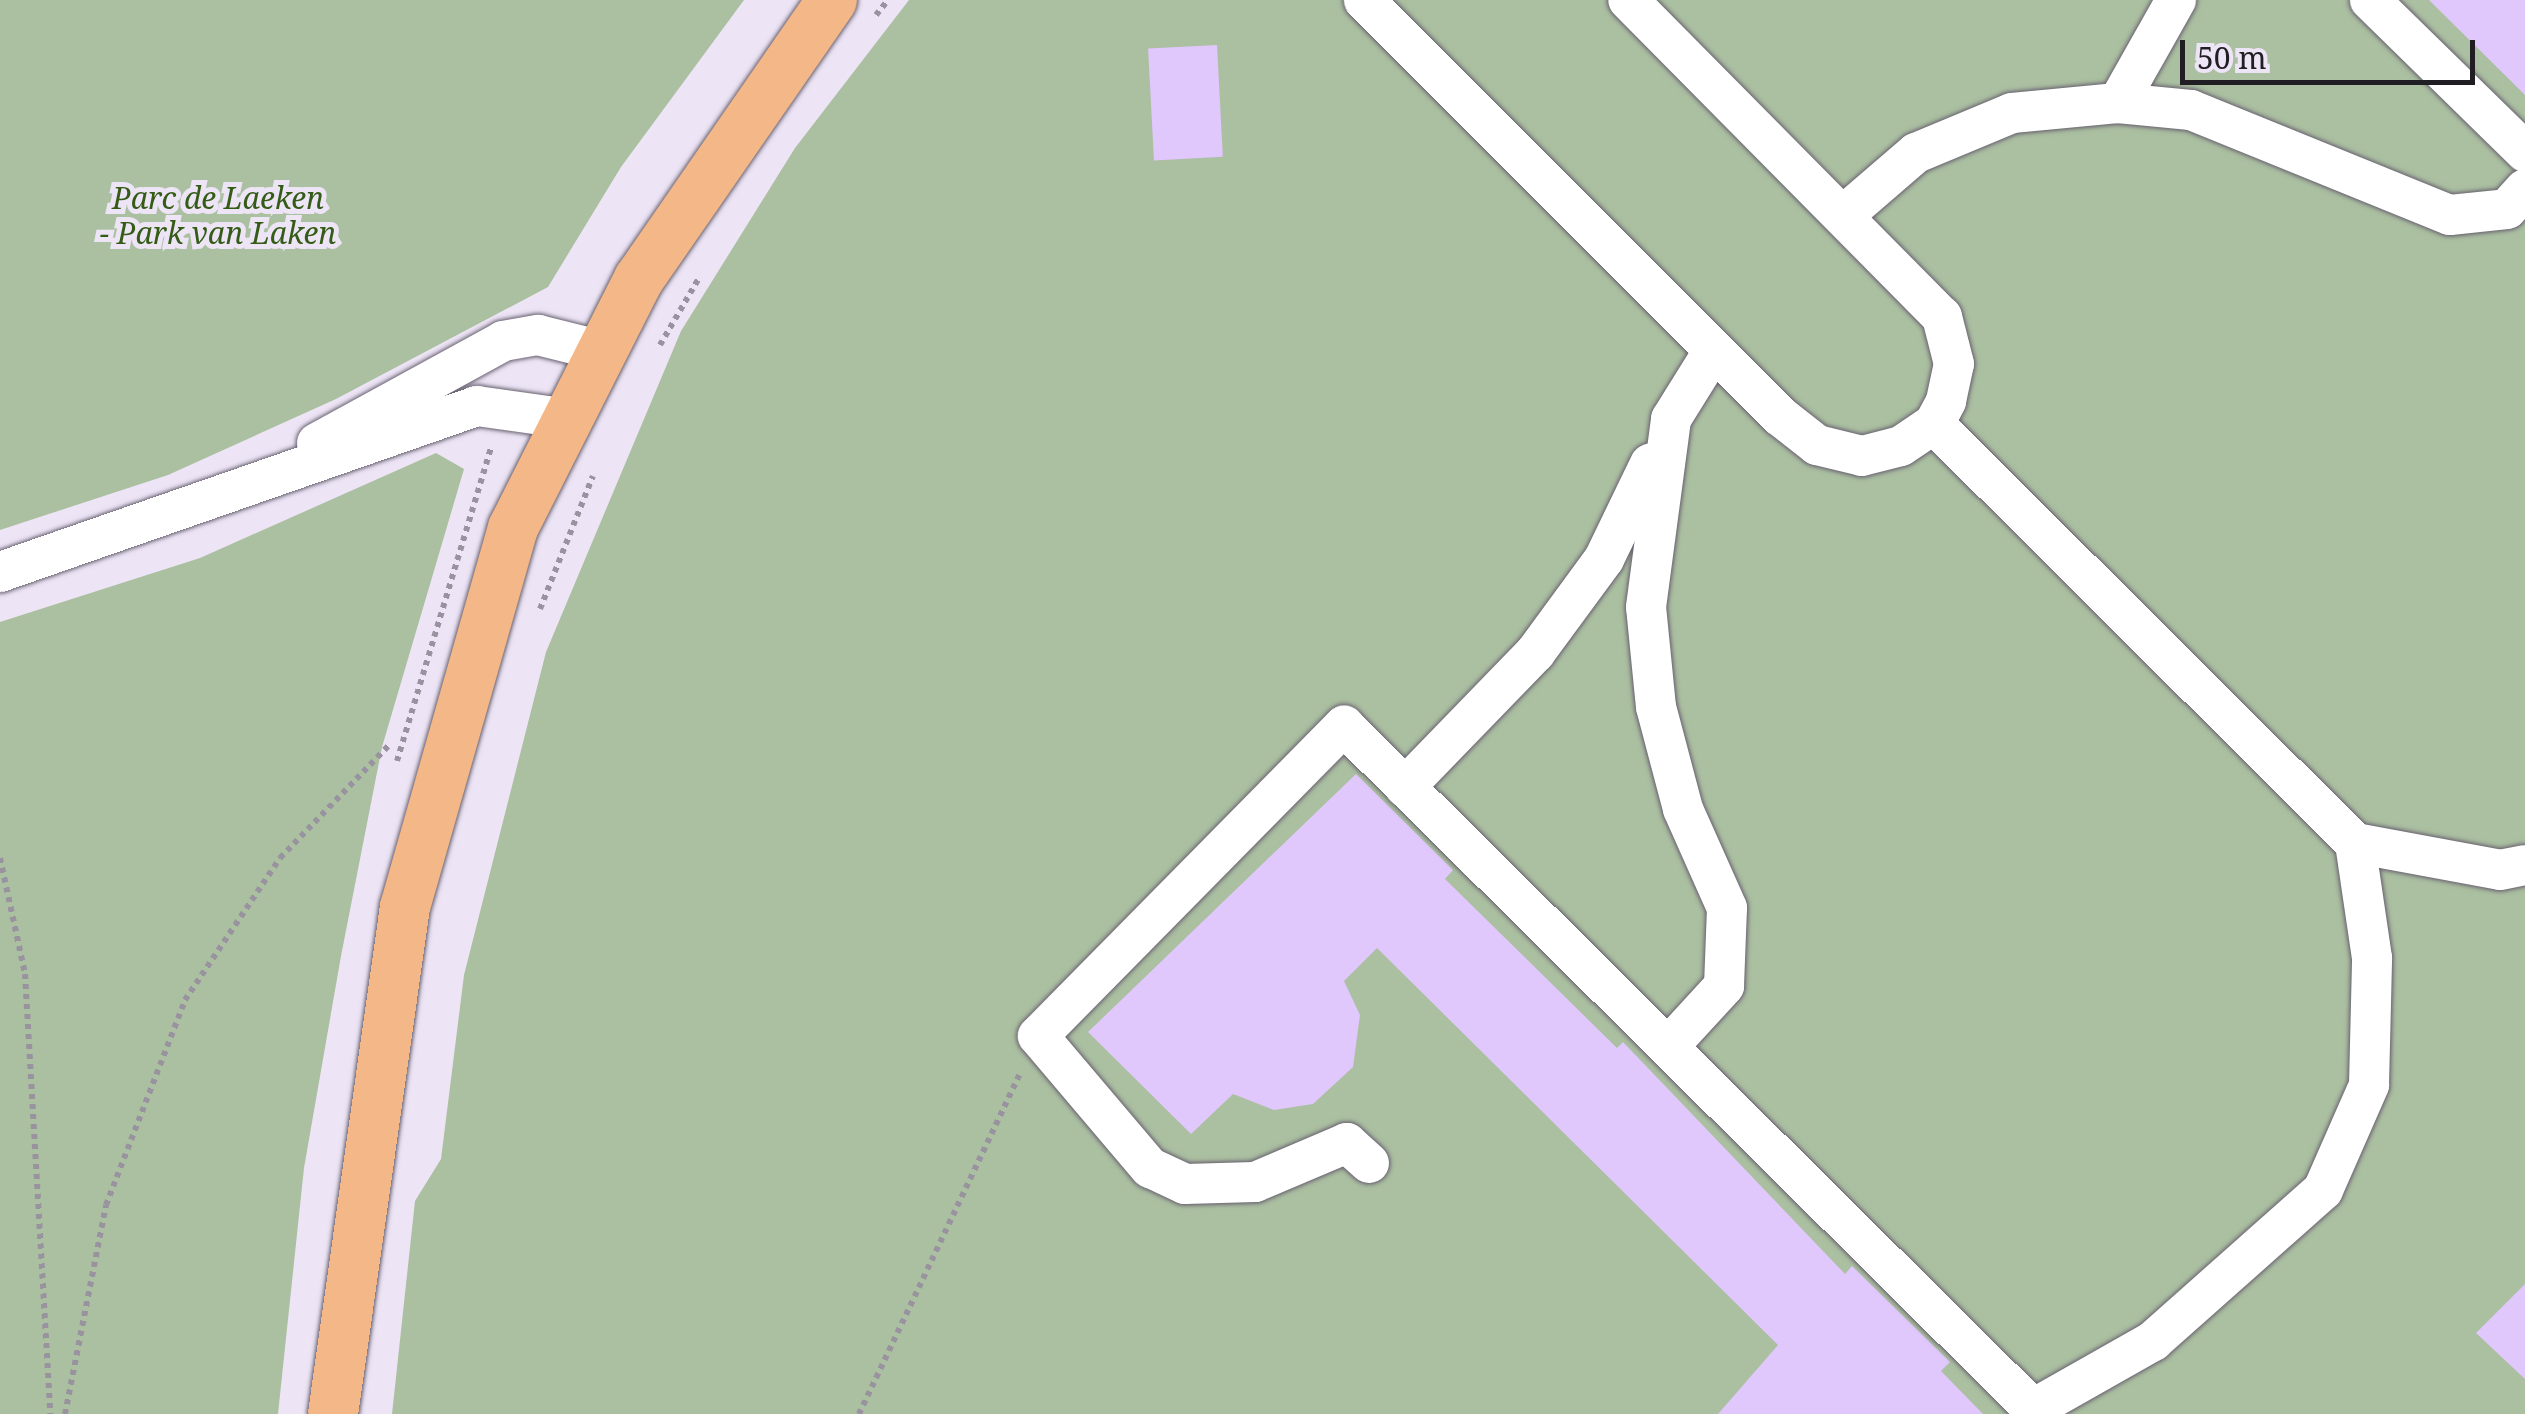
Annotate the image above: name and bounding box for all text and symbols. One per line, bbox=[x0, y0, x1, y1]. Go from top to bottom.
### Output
scale bar bbox=[2185, 20, 2480, 82]
text: 50 m bbox=[2197, 37, 2267, 78]
park label: Parc de Laeken - Park van Laken bbox=[100, 180, 336, 250]

